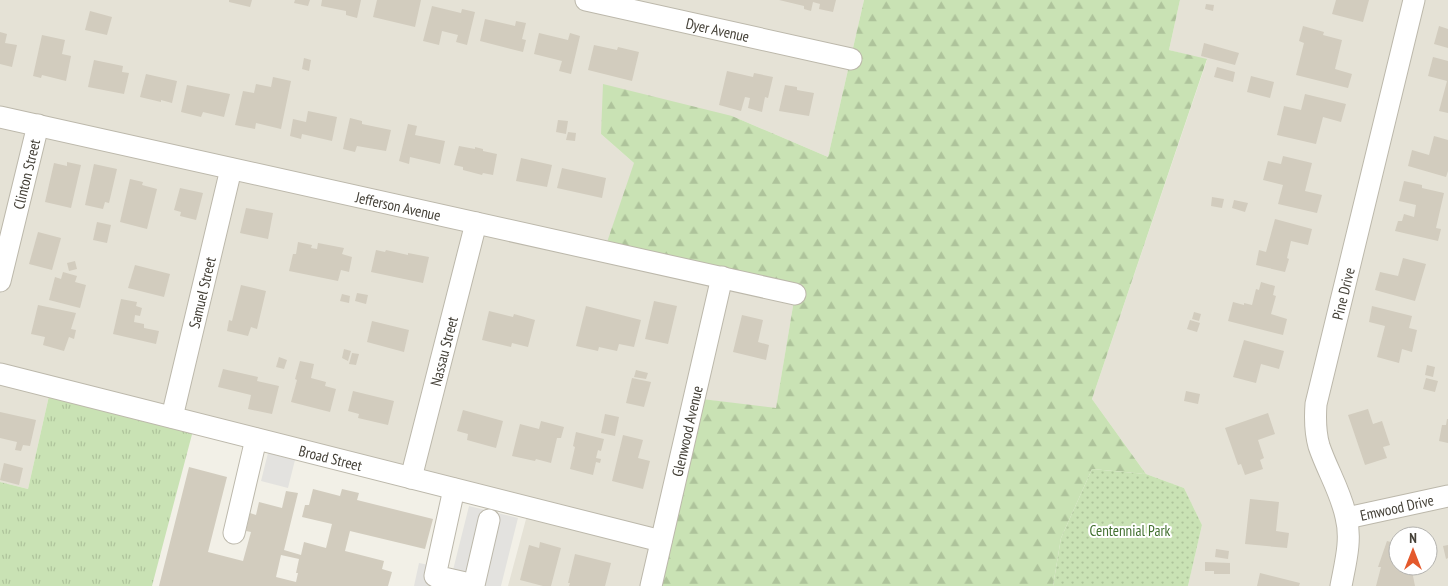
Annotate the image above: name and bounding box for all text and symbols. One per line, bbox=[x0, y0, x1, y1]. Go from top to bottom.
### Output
street label: Dyer Avenue bbox=[684, 13, 751, 46]
street label: Clinton Street bbox=[8, 137, 44, 211]
street label: Jefferson Avenue bbox=[353, 187, 443, 224]
street label: Samuel Street bbox=[184, 255, 219, 330]
street label: Pine Drive bbox=[1327, 265, 1358, 322]
street label: Nassau Street bbox=[425, 314, 461, 388]
street label: Glenwood Avenue bbox=[667, 384, 706, 478]
street label: Broad Street bbox=[297, 440, 364, 475]
street label: Emwood Drive bbox=[1358, 490, 1435, 524]
park label: Centennial Park bbox=[1090, 521, 1171, 540]
north arrow bbox=[1388, 526, 1438, 576]
text: N bbox=[1409, 529, 1417, 547]

